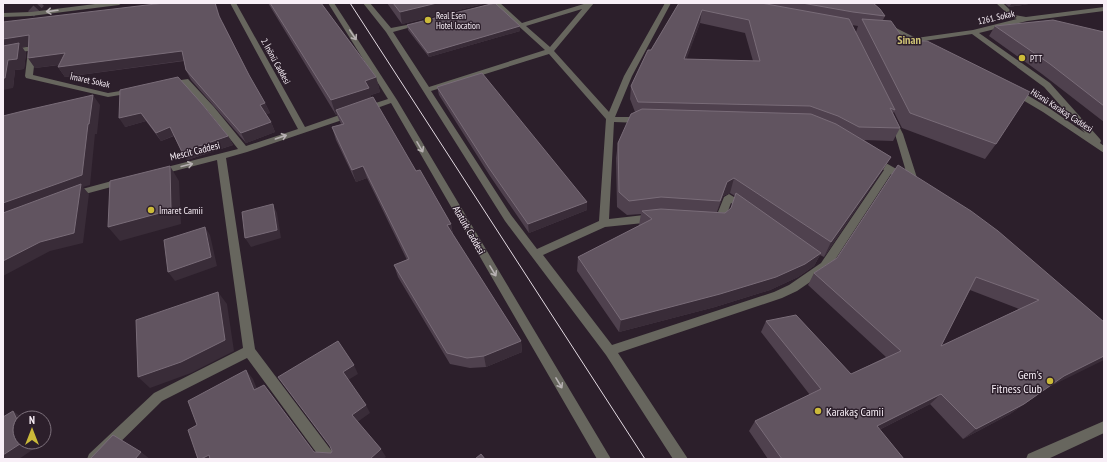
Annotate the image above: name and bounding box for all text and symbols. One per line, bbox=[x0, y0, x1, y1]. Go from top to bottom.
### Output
one-way arrow bbox=[46, 7, 59, 15]
street label: 1261. Sokak bbox=[977, 7, 1016, 27]
place label: Real Esen Hotel location bbox=[436, 10, 480, 31]
marker: Real Esen Hotel location bbox=[423, 15, 433, 25]
one-way arrow bbox=[348, 30, 357, 41]
district label: Sinan bbox=[897, 32, 921, 47]
street label: 2. İnönü Caddesi bbox=[259, 36, 293, 86]
marker: PTT bbox=[1017, 53, 1027, 63]
place label: PTT bbox=[1030, 53, 1042, 64]
street label: İmaret Sokak bbox=[69, 70, 111, 90]
street label: Hüsnü Karakaş Caddesi bbox=[1029, 86, 1095, 134]
one-way arrow bbox=[274, 133, 287, 140]
street label: Mescit Caddesi bbox=[169, 138, 221, 164]
one-way arrow bbox=[416, 141, 424, 152]
one-way arrow bbox=[181, 160, 194, 168]
street label: Atatürk Caddesi bbox=[450, 203, 488, 257]
place label: İmaret Camii bbox=[159, 204, 203, 217]
marker: İmaret Camii bbox=[146, 205, 156, 215]
one-way arrow bbox=[489, 265, 497, 276]
place label: Gem's Fitness Club bbox=[992, 367, 1042, 396]
marker: Gem's Fitness Club bbox=[1045, 376, 1055, 386]
one-way arrow bbox=[555, 377, 563, 388]
place label: Karakaş Camii bbox=[826, 404, 884, 419]
marker: Karakaş Camii bbox=[813, 406, 823, 416]
north arrow bbox=[12, 410, 52, 450]
text: N bbox=[29, 413, 35, 427]

